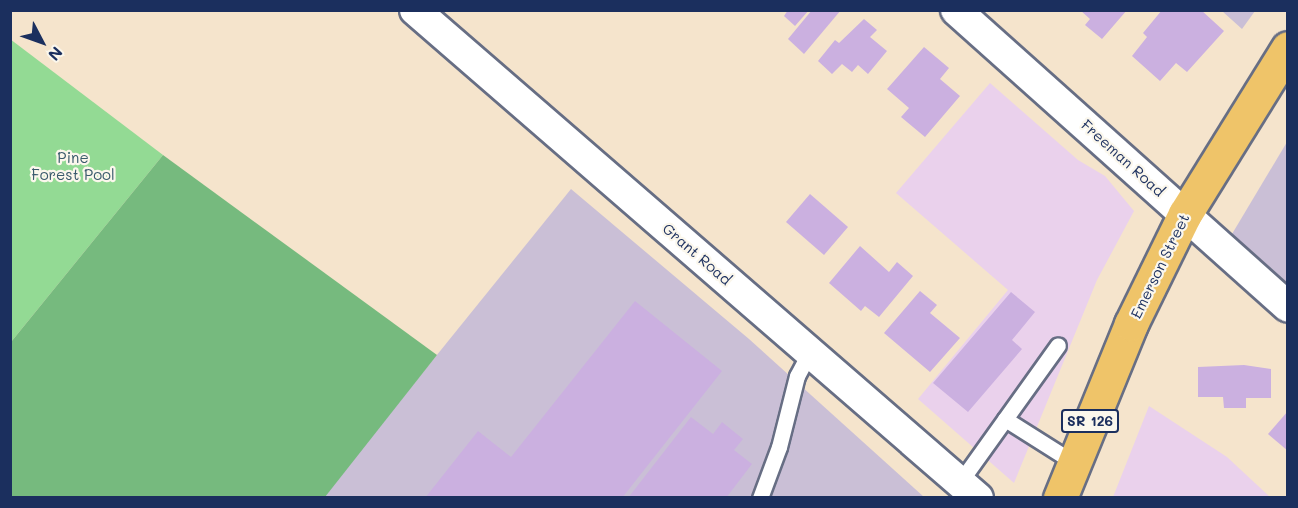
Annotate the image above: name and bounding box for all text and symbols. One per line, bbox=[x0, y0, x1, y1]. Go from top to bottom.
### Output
north arrow bbox=[12, 12, 72, 72]
text: N bbox=[44, 43, 68, 66]
street label: Freeman Road bbox=[1077, 116, 1169, 200]
park label: Pine Forest Pool bbox=[31, 148, 115, 183]
street label: Emerson Street bbox=[1127, 211, 1193, 321]
street label: Grant Road bbox=[659, 219, 735, 289]
road number: SR 126 bbox=[1060, 410, 1120, 432]

